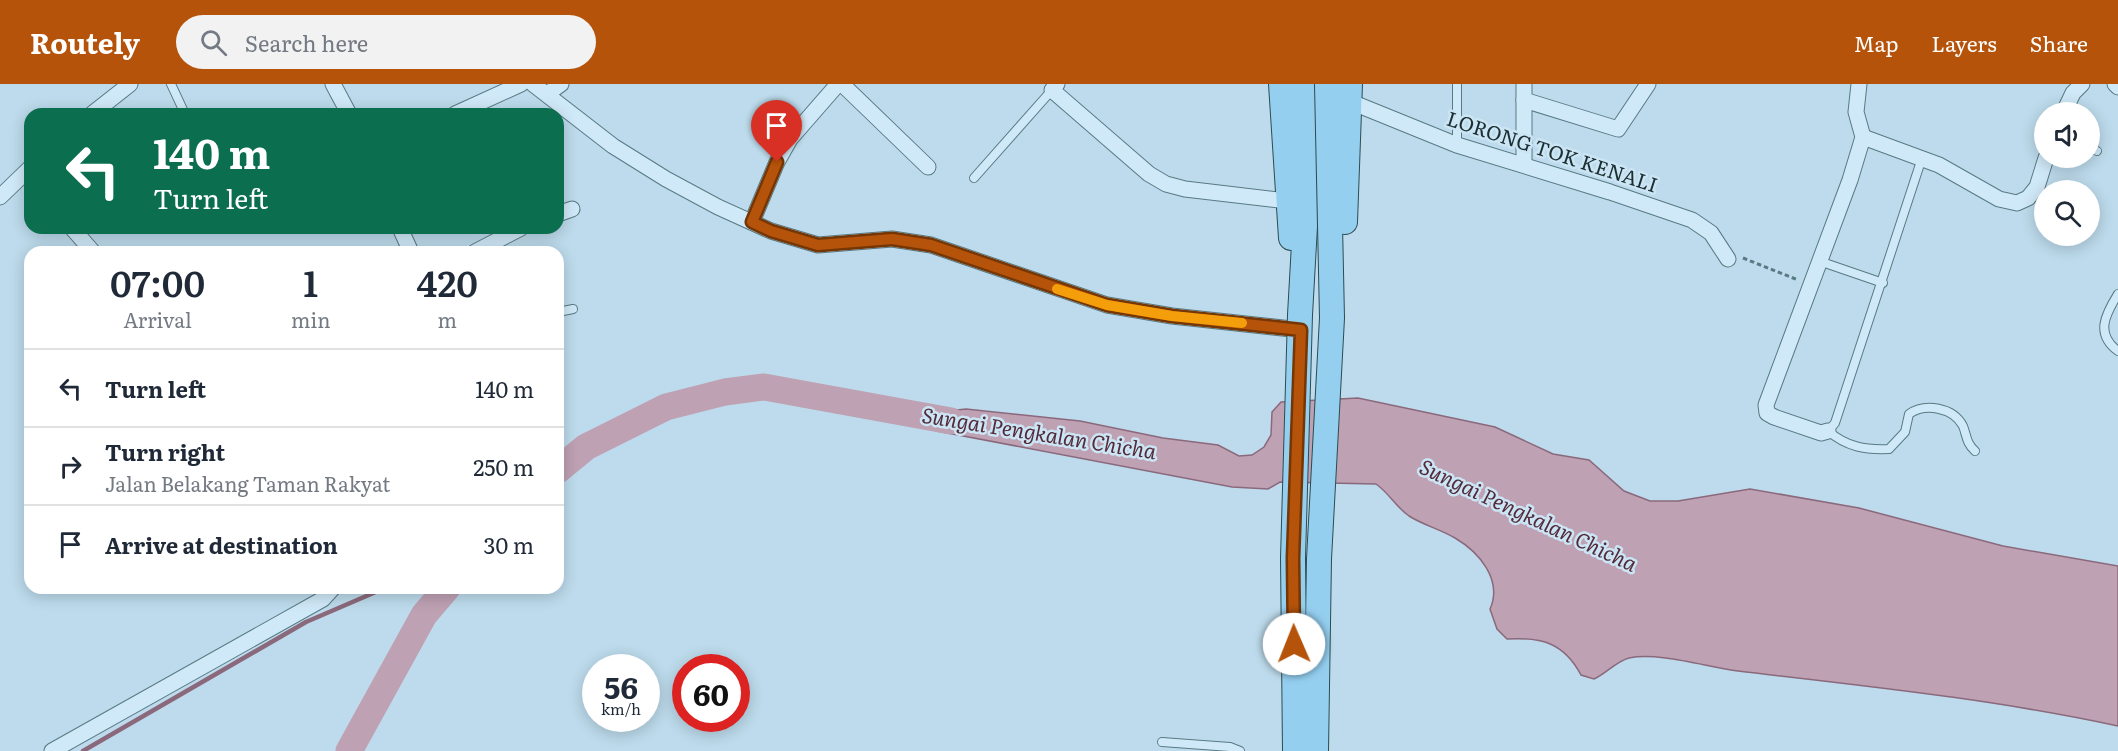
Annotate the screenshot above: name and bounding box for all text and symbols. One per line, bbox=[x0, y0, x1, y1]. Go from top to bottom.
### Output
search box bbox=[176, 15, 596, 69]
text: Routely bbox=[30, 21, 140, 63]
icon: search bbox=[197, 26, 230, 59]
text: Search here bbox=[245, 26, 368, 59]
text: Map bbox=[1854, 27, 1899, 58]
text: Layers bbox=[1932, 27, 1997, 58]
text: Share bbox=[2030, 27, 2088, 58]
pin bbox=[751, 100, 802, 162]
street label: LORONG TOK KENALI bbox=[1443, 102, 1662, 198]
map controls bbox=[2034, 102, 2100, 246]
button: sound bbox=[2034, 102, 2100, 168]
icon: arrive bbox=[760, 109, 793, 142]
text: 140 m bbox=[153, 120, 270, 182]
icon: left bbox=[54, 132, 132, 210]
text: Turn left bbox=[153, 177, 268, 217]
button: search bbox=[2034, 180, 2100, 246]
text: 07:00 bbox=[110, 255, 205, 308]
text: 1 bbox=[303, 255, 318, 308]
text: 420 bbox=[416, 255, 478, 308]
text: Arrival bbox=[123, 304, 192, 334]
text: min bbox=[291, 304, 330, 334]
text: m bbox=[437, 304, 457, 334]
icon: left bbox=[54, 372, 87, 405]
text: Turn left bbox=[105, 372, 206, 405]
text: 140 m bbox=[475, 372, 534, 405]
water label: Sungai Pengkalan Chicha bbox=[920, 398, 1159, 465]
text: Turn right bbox=[105, 435, 225, 468]
icon: right bbox=[54, 450, 87, 483]
text: 250 m bbox=[473, 450, 534, 483]
water label: Sungai Pengkalan Chicha bbox=[1415, 450, 1643, 578]
text: Jalan Belakang Taman Rakyat bbox=[105, 468, 390, 498]
icon: arrive bbox=[54, 528, 87, 561]
text: Arrive at destination bbox=[105, 528, 338, 561]
text: 30 m bbox=[484, 528, 534, 561]
position arrow bbox=[1262, 612, 1326, 676]
speed limit sign: 60 bbox=[672, 654, 750, 732]
text: 56 bbox=[604, 664, 638, 708]
text: km/h bbox=[601, 697, 641, 720]

